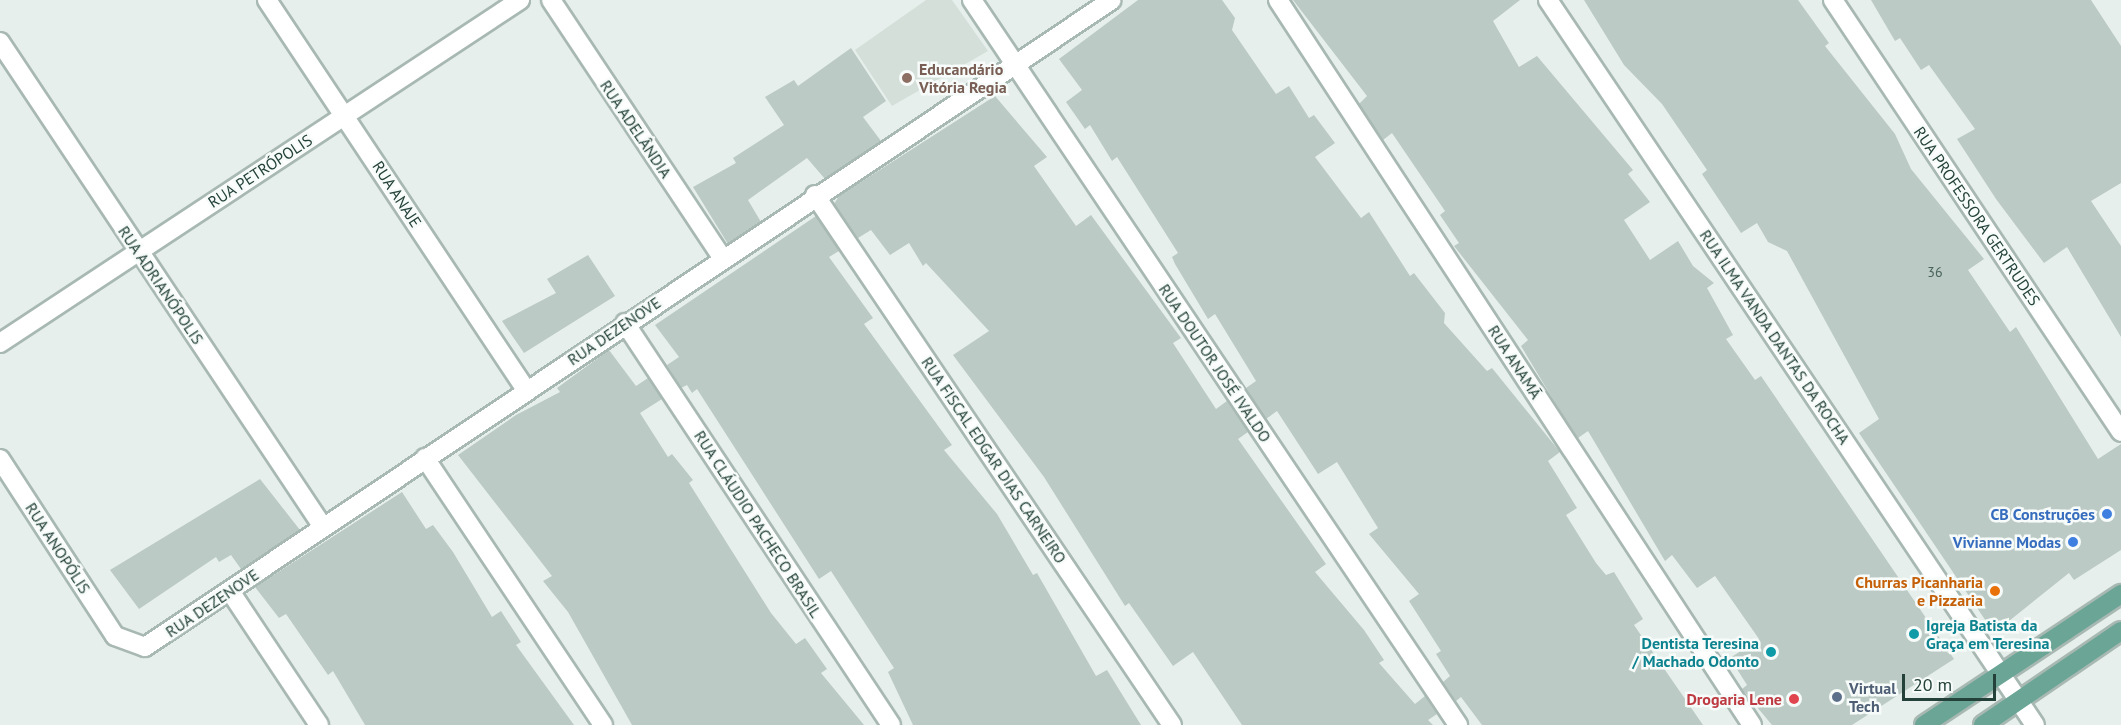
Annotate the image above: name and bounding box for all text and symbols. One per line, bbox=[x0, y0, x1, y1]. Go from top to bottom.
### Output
place label: Educandário Vitória Regia bbox=[919, 59, 1007, 97]
marker: Educandário Vitória Regia bbox=[900, 71, 914, 85]
street label: RUA ADELÂNDIA bbox=[596, 76, 676, 182]
street label: RUA PROFESSORA GERTRUDES bbox=[1909, 122, 2045, 310]
street label: RUA PETRÓPOLIS bbox=[204, 130, 316, 212]
street label: RUA ANAJE bbox=[368, 157, 426, 231]
street label: RUA ADRIANÓPOLIS bbox=[114, 222, 208, 348]
street label: RUA ILMA VANDA DANTAS DA ROCHA bbox=[1695, 225, 1855, 449]
house number: 36 bbox=[1927, 264, 1943, 280]
street label: RUA DOUTOR JOSÉ IVALDO bbox=[1155, 280, 1275, 446]
street label: RUA DEZENOVE bbox=[563, 293, 665, 369]
street label: RUA ANAMÃ bbox=[1484, 321, 1546, 403]
street label: RUA FISCAL EDGAR DIAS CARNEIRO bbox=[917, 353, 1071, 567]
street label: RUA CLÁUDIO PACHECO BRASIL bbox=[690, 427, 826, 621]
street label: RUA ANOPÓLIS bbox=[21, 498, 95, 598]
place label: CB Construções bbox=[1990, 504, 2095, 524]
marker: CB Construções bbox=[2100, 507, 2114, 521]
place label: Vivianne Modas bbox=[1953, 532, 2061, 552]
marker: Vivianne Modas bbox=[2066, 535, 2080, 549]
street label: RUA DEZENOVE bbox=[161, 565, 263, 641]
place label: Churras Picanharia e Pizzaria bbox=[1855, 572, 1983, 610]
marker: Churras Picanharia e Pizzaria bbox=[1988, 584, 2002, 598]
place label: Igreja Batista da Graça em Teresina bbox=[1926, 615, 2050, 653]
marker: Igreja Batista da Graça em Teresina bbox=[1907, 627, 1921, 641]
place label: Dentista Teresina / Machado Odonto bbox=[1632, 633, 1759, 671]
marker: Dentista Teresina / Machado Odonto bbox=[1764, 645, 1778, 659]
scale bar bbox=[1905, 662, 2000, 700]
text: 20 m bbox=[1913, 673, 1952, 696]
place label: Virtual Tech bbox=[1849, 678, 1896, 716]
place label: Drogaria Lene bbox=[1686, 689, 1782, 709]
marker: Virtual Tech bbox=[1830, 690, 1844, 704]
marker: Drogaria Lene bbox=[1787, 692, 1801, 706]

